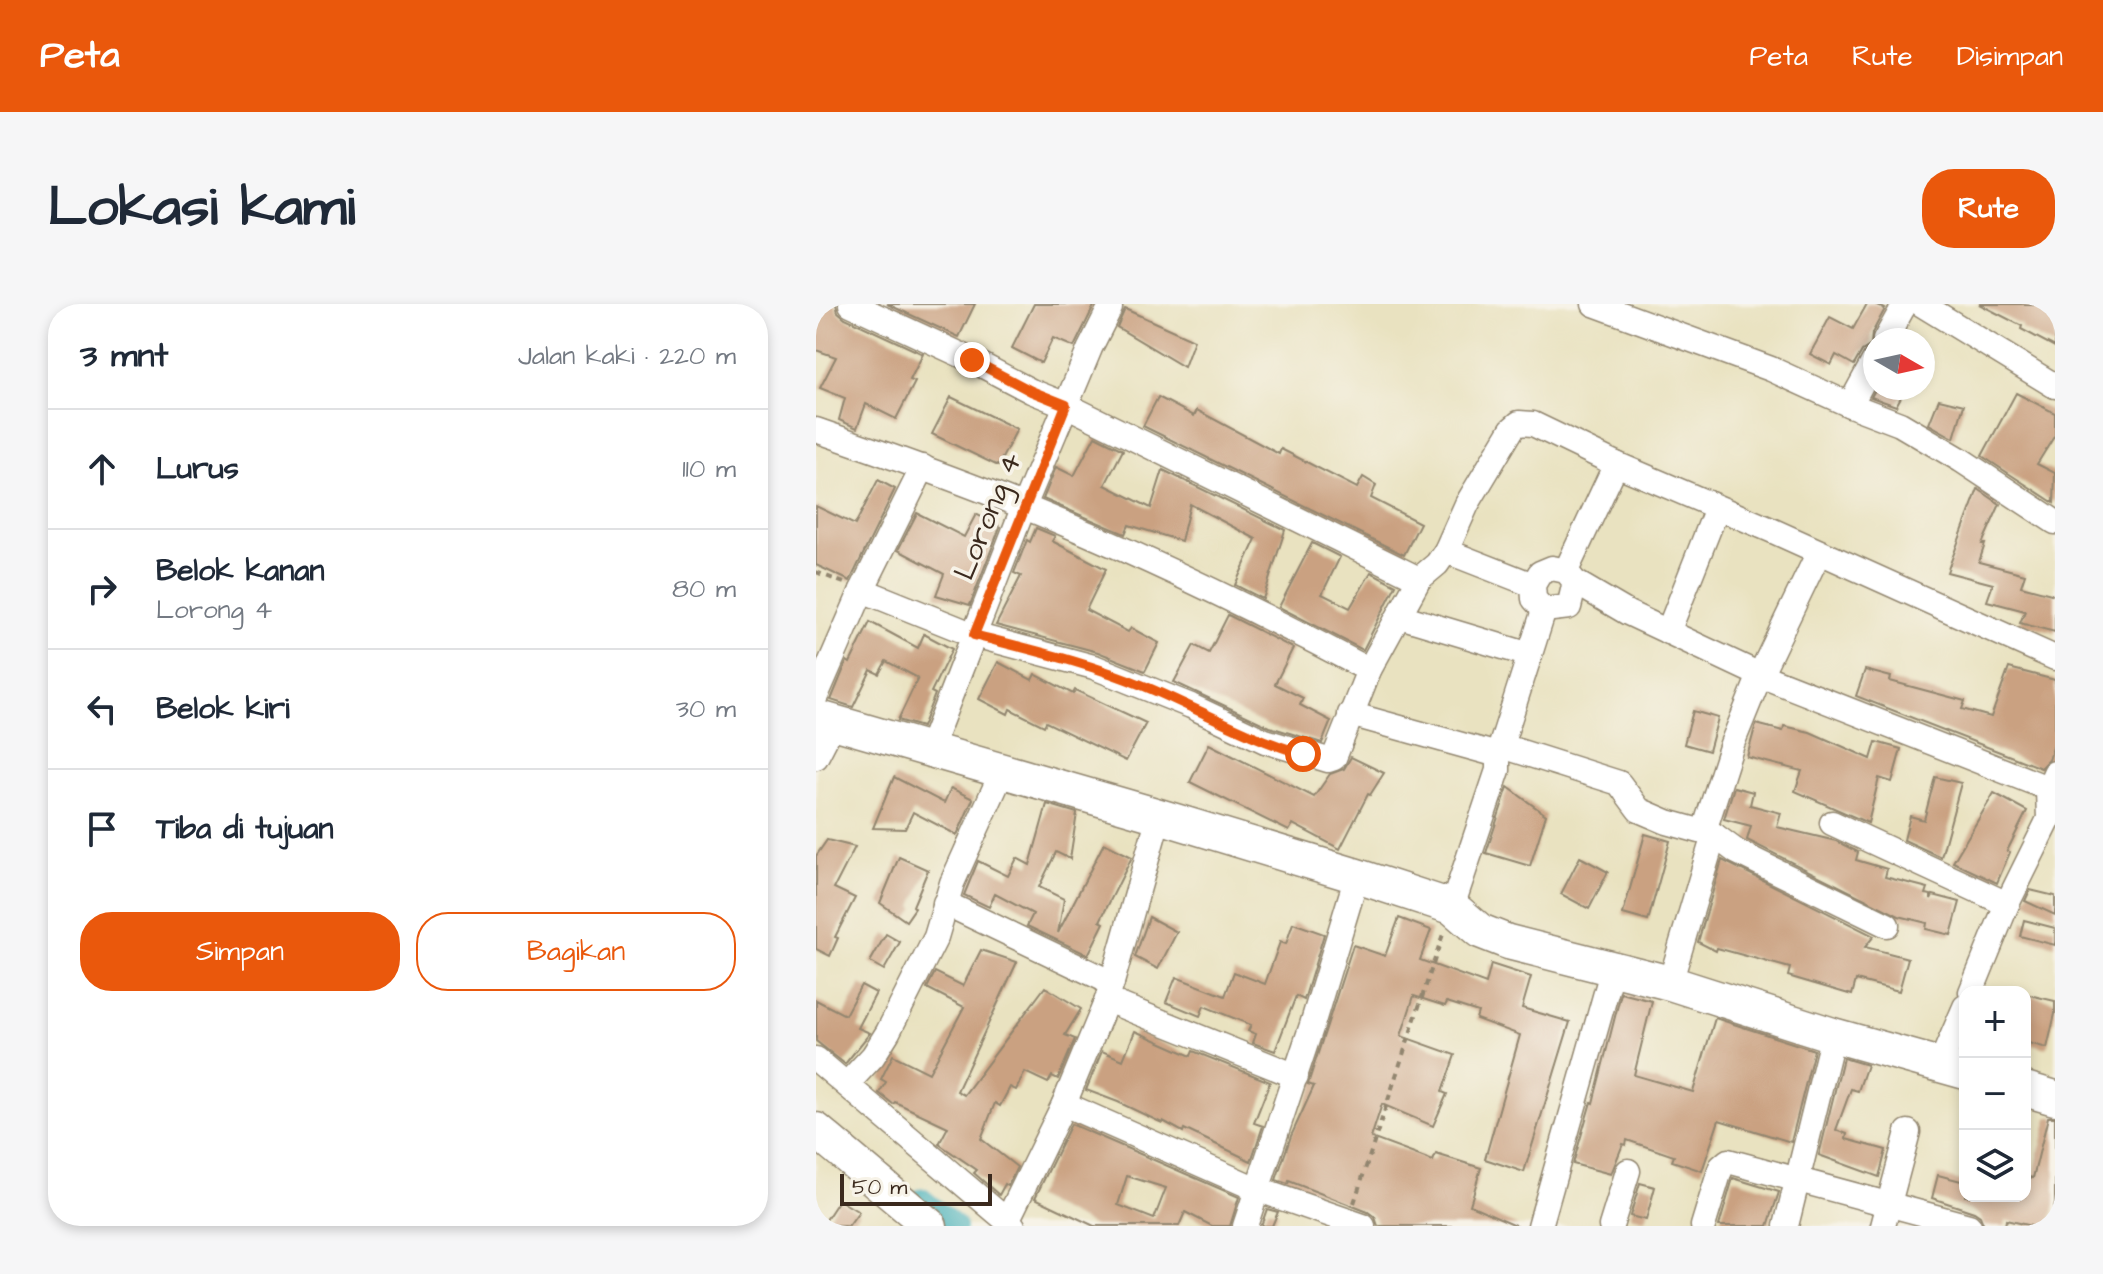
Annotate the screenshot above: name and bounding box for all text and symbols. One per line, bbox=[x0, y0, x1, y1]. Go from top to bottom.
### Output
text: Peta bbox=[40, 30, 120, 82]
text: Peta bbox=[1749, 37, 1808, 76]
text: Rute bbox=[1852, 37, 1913, 76]
text: Disimpan bbox=[1957, 37, 2063, 76]
text: Lokasi kami bbox=[48, 169, 355, 247]
button: Rute bbox=[1922, 169, 2055, 248]
north arrow bbox=[1863, 328, 1935, 400]
text: 3 mnt bbox=[80, 332, 168, 380]
text: Jalan kaki · 220 m bbox=[518, 338, 736, 374]
route end bbox=[954, 342, 990, 378]
street label: Lorong 4 bbox=[943, 446, 1033, 587]
icon: ahead bbox=[80, 447, 124, 491]
text: Lurus bbox=[156, 448, 239, 490]
text: 110 m bbox=[682, 451, 736, 487]
text: Belok kanan bbox=[156, 550, 325, 592]
icon: right bbox=[80, 567, 124, 611]
text: 80 m bbox=[672, 571, 736, 607]
text: Lorong 4 bbox=[156, 592, 272, 628]
icon: left bbox=[80, 687, 124, 731]
text: Belok kiri bbox=[156, 688, 290, 730]
text: 30 m bbox=[676, 691, 736, 727]
route start bbox=[1285, 736, 1321, 772]
icon: arrive bbox=[80, 807, 124, 851]
text: Tiba di tujuan bbox=[156, 808, 333, 850]
button: Simpan bbox=[80, 912, 400, 991]
button: Bagikan bbox=[416, 912, 736, 991]
map controls bbox=[1959, 986, 2031, 1202]
button: + bbox=[1959, 986, 2031, 1058]
button: − bbox=[1959, 1058, 2031, 1130]
button: layers bbox=[1959, 1130, 2031, 1202]
scale bar bbox=[840, 1170, 992, 1206]
text: 50 m bbox=[852, 1172, 907, 1203]

